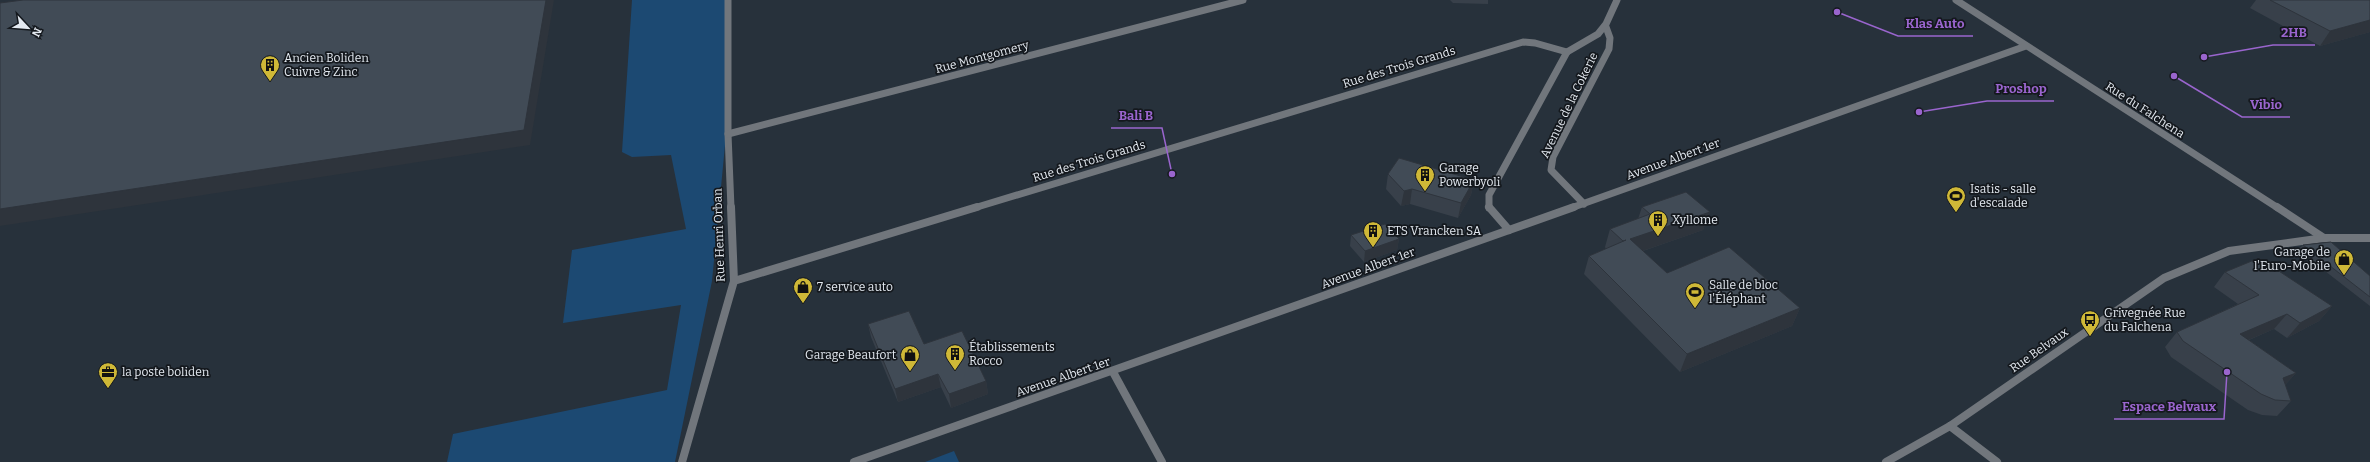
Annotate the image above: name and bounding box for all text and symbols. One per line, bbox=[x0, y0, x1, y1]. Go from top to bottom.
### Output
north arrow bbox=[8, 8, 48, 48]
callout: Klas Auto bbox=[1898, 11, 1973, 36]
text: Klas Auto bbox=[1906, 16, 1965, 31]
callout: 2HB bbox=[2273, 20, 2315, 45]
text: N bbox=[29, 25, 44, 39]
text: 2HB bbox=[2281, 25, 2307, 40]
street label: Rue Montgomery bbox=[934, 38, 1031, 76]
street label: Rue des Trois Grands bbox=[1341, 43, 1457, 91]
street label: Avenue de la Cokerie bbox=[1537, 50, 1601, 160]
place label: Ancien Boliden Cuivre & Zinc bbox=[284, 51, 369, 79]
building icon: Ancien Boliden Cuivre & Zinc bbox=[259, 54, 281, 82]
callout: Proshop bbox=[1987, 76, 2054, 101]
street label: Rue du Falchena bbox=[2103, 79, 2188, 141]
text: Proshop bbox=[1995, 81, 2047, 96]
callout: Vibio bbox=[2242, 92, 2290, 117]
text: Vibio bbox=[2250, 97, 2283, 112]
callout: Bali B bbox=[1111, 103, 1162, 128]
text: Bali B bbox=[1119, 108, 1153, 123]
street label: Avenue Albert 1er bbox=[1624, 135, 1722, 182]
street label: Rue des Trois Grands bbox=[1031, 137, 1147, 185]
place label: Garage Powerbyoli bbox=[1439, 161, 1501, 189]
building icon: Garage Powerbyoli bbox=[1414, 164, 1436, 192]
place label: Isatis - salle d'escalade bbox=[1970, 182, 2036, 210]
sports icon: Isatis - salle d'escalade bbox=[1945, 185, 1967, 213]
street label: Rue Henri Orban bbox=[710, 188, 728, 282]
building icon: Xyllome bbox=[1647, 209, 1669, 237]
place label: Xyllome bbox=[1672, 213, 1718, 227]
building icon: ETS Vrancken SA bbox=[1362, 220, 1384, 248]
place label: ETS Vrancken SA bbox=[1387, 224, 1482, 238]
street label: Avenue Albert 1er bbox=[1319, 244, 1417, 291]
place label: Garage de l'Euro-Mobile bbox=[2254, 245, 2330, 273]
shop icon: Garage de l'Euro-Mobile bbox=[2333, 248, 2355, 276]
shop icon: 7 service auto bbox=[792, 276, 814, 304]
place label: Salle de bloc l'Éléphant bbox=[1709, 278, 1778, 306]
place label: 7 service auto bbox=[817, 280, 893, 294]
sports icon: Salle de bloc l'Éléphant bbox=[1684, 281, 1706, 309]
place label: Grivegnée Rue du Falchena bbox=[2104, 306, 2185, 334]
bus stop icon: Grivegnée Rue du Falchena bbox=[2079, 309, 2101, 337]
street label: Rue Belvaux bbox=[2007, 325, 2071, 375]
place label: Établissements Rocco bbox=[969, 339, 1055, 368]
building icon: Établissements Rocco bbox=[944, 343, 966, 371]
shop icon: Garage Beaufort bbox=[899, 344, 921, 372]
place label: Garage Beaufort bbox=[805, 348, 897, 362]
street label: Avenue Albert 1er bbox=[1014, 354, 1113, 400]
office icon: la poste boliden bbox=[97, 361, 119, 389]
place label: la poste boliden bbox=[122, 365, 210, 379]
callout: Espace Belvaux bbox=[2114, 394, 2224, 419]
text: Espace Belvaux bbox=[2122, 399, 2217, 414]

